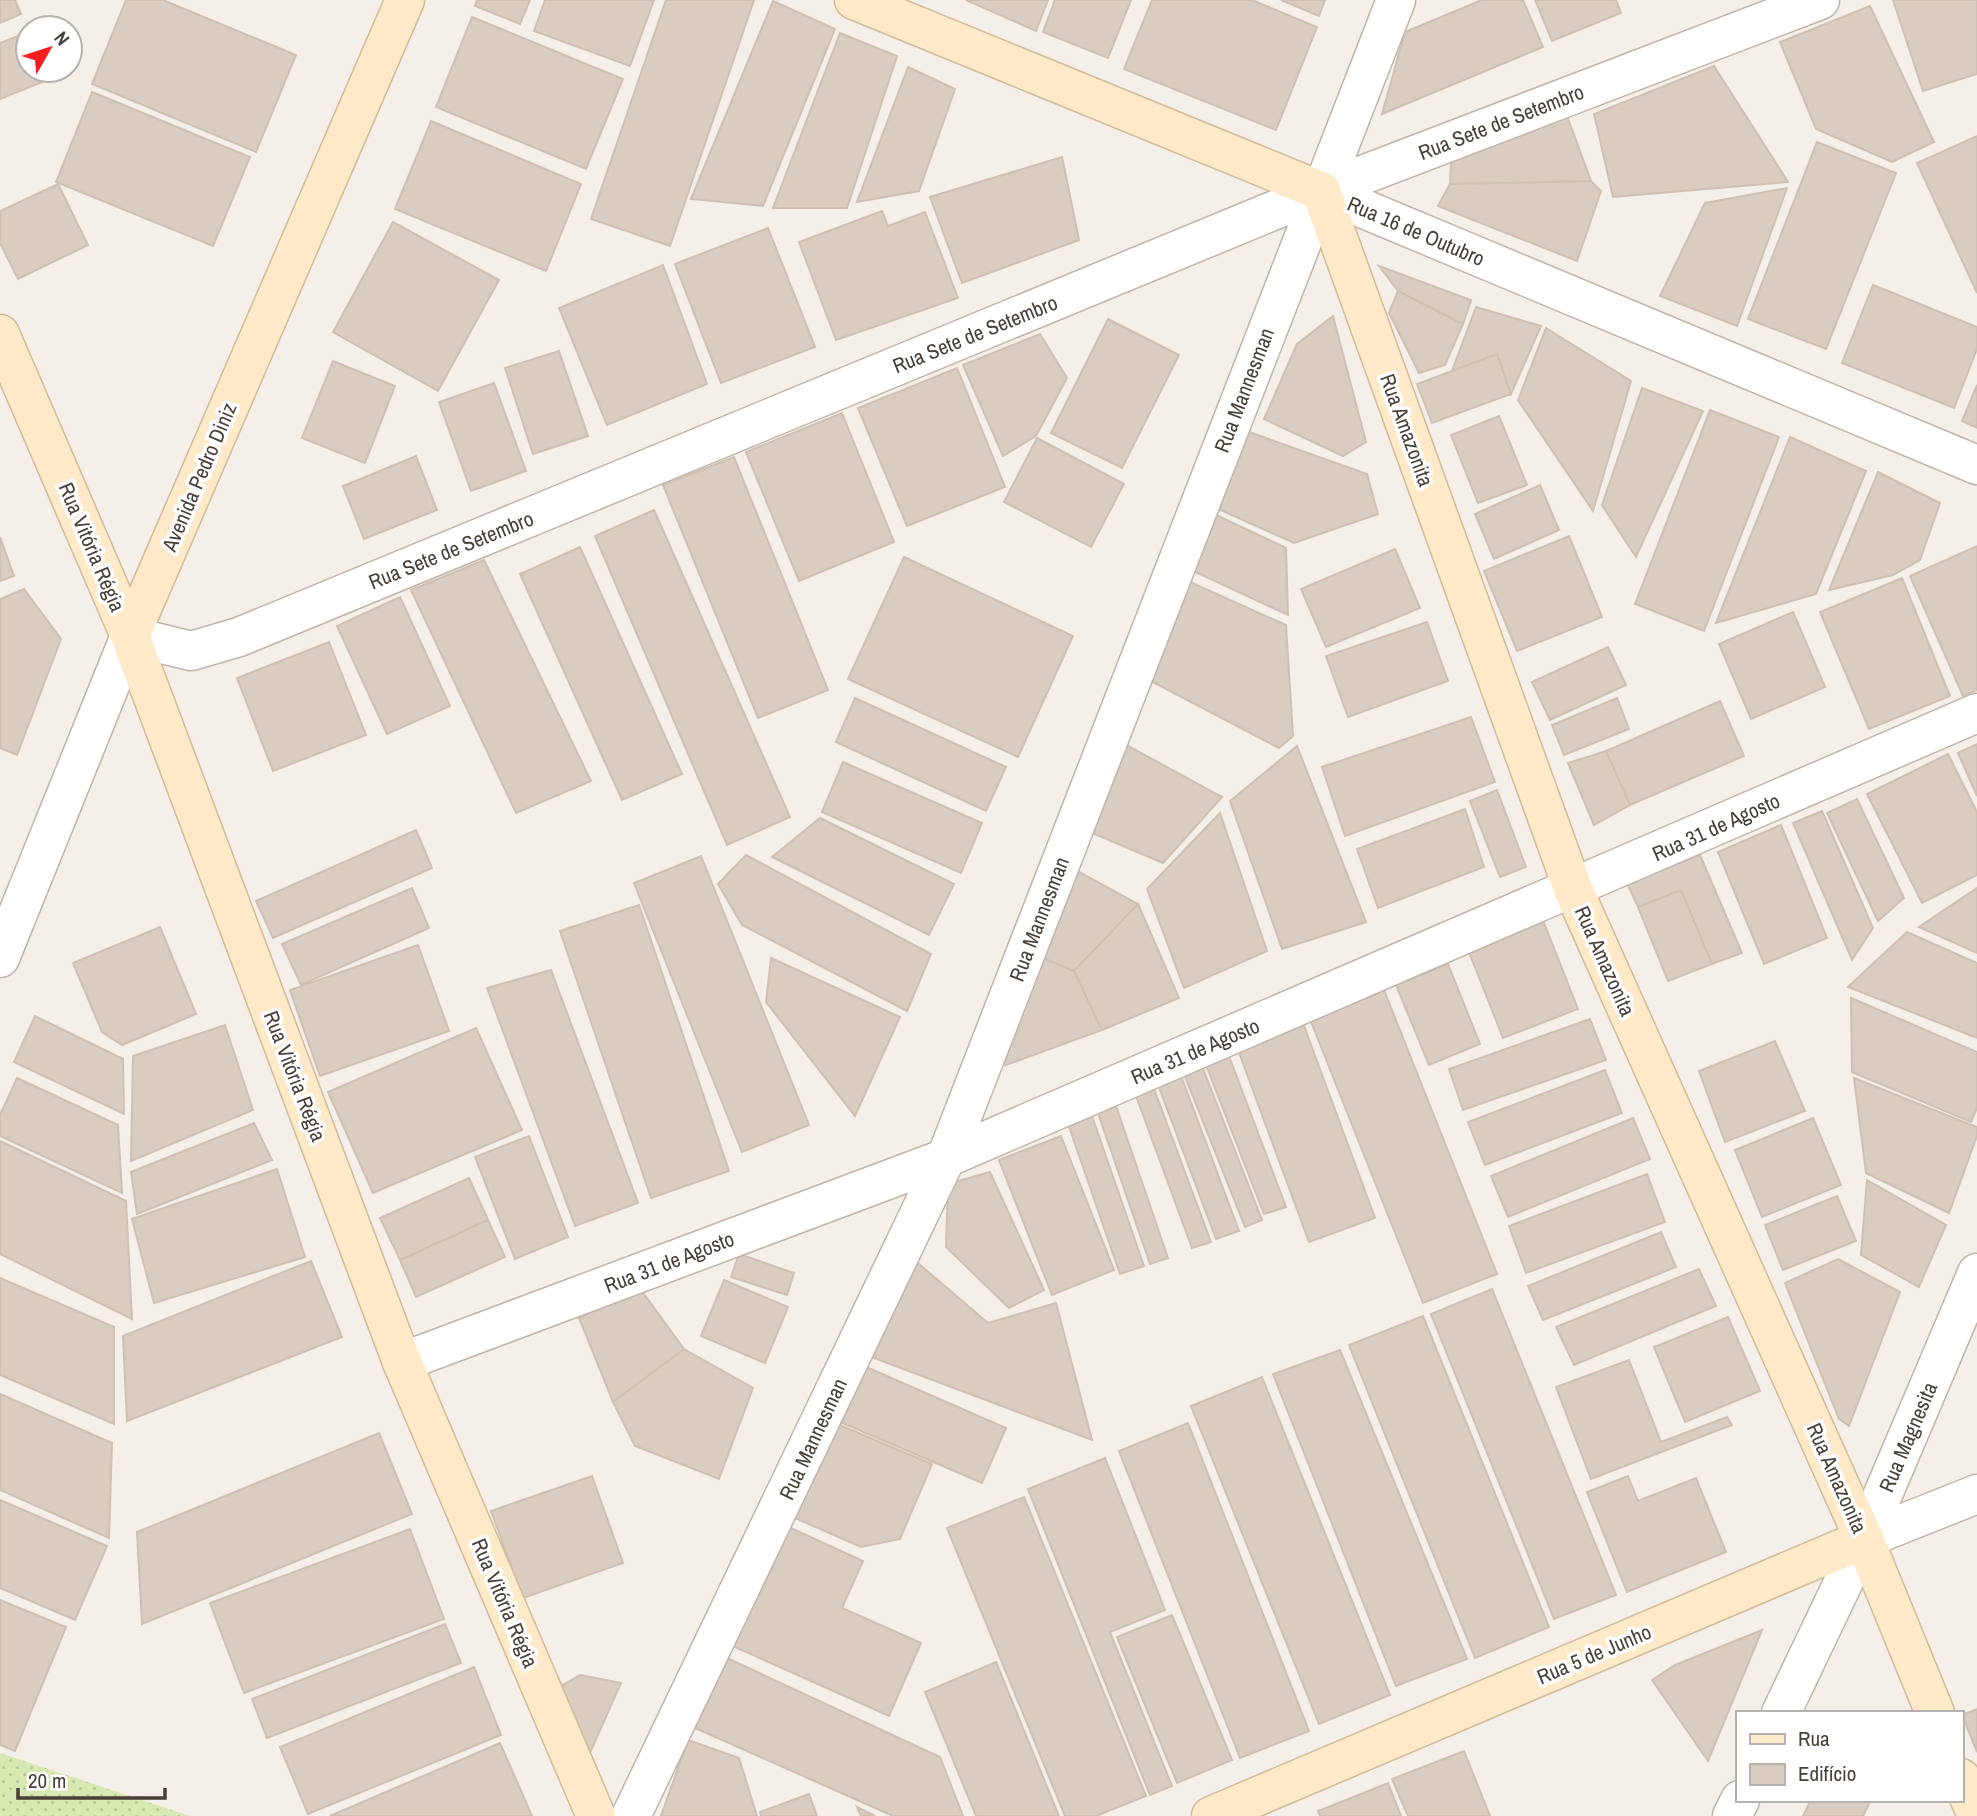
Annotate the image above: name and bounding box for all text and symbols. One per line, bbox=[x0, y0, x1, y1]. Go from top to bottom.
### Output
north arrow bbox=[14, 14, 84, 84]
text: N bbox=[49, 26, 76, 51]
street label: Rua Sete de Setembro bbox=[1414, 77, 1588, 167]
street label: Rua 16 de Outubro bbox=[1343, 189, 1489, 273]
street label: Rua Sete de Setembro bbox=[888, 288, 1062, 380]
street label: Rua Mannesman bbox=[1207, 324, 1281, 456]
street label: Rua Amazonita bbox=[1373, 370, 1441, 491]
street label: Avenida Pedro Diniz bbox=[154, 398, 243, 557]
street label: Rua Vitória Régia bbox=[52, 478, 132, 616]
street label: Rua Sete de Setembro bbox=[364, 504, 538, 596]
street label: Rua 31 de Agosto bbox=[1648, 786, 1784, 868]
street label: Rua Mannesman bbox=[1002, 853, 1076, 985]
street label: Rua Amazonita bbox=[1568, 901, 1642, 1021]
street label: Rua Vitória Régia bbox=[257, 1007, 333, 1146]
street label: Rua 31 de Agosto bbox=[1126, 1011, 1264, 1091]
street label: Rua 31 de Agosto bbox=[600, 1224, 738, 1300]
street label: Rua Mannesman bbox=[772, 1373, 854, 1505]
street label: Rua Magnesita bbox=[1872, 1377, 1944, 1496]
street label: Rua Amazonita bbox=[1800, 1418, 1874, 1538]
street label: Rua Vitória Régia bbox=[465, 1534, 545, 1672]
street label: Rua 5 de Junho bbox=[1532, 1617, 1656, 1691]
legend bbox=[1736, 1711, 1963, 1802]
text: Rua bbox=[1798, 1724, 1830, 1753]
scale bar bbox=[18, 1756, 164, 1800]
text: Edifício bbox=[1798, 1759, 1856, 1788]
text: 20 m bbox=[28, 1766, 66, 1795]

